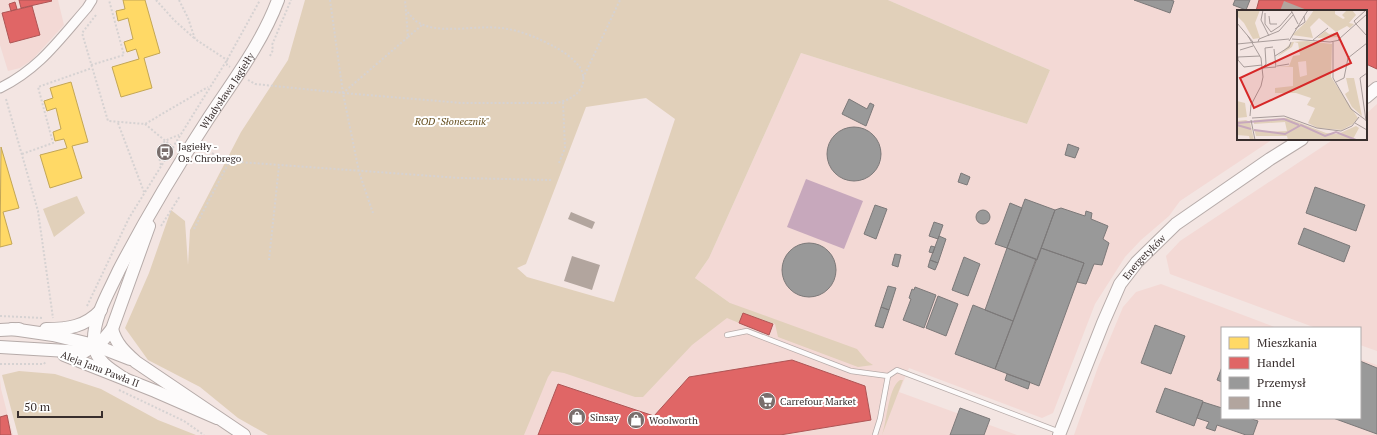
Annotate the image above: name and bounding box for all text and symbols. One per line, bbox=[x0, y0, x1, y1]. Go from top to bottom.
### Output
inset map bbox=[1237, 10, 1367, 140]
street label: Władysława Jagiełły bbox=[197, 49, 257, 131]
park label: ROD "Słonecznik" bbox=[414, 115, 489, 128]
place label: Jagiełły - Os. Chrobrego bbox=[178, 140, 242, 165]
bus stop icon: Jagiełły - Os. Chrobrego bbox=[155, 142, 175, 162]
street label: Energetyków bbox=[1119, 231, 1169, 282]
legend bbox=[1221, 327, 1361, 419]
text: Mieszkania bbox=[1257, 335, 1317, 350]
street label: Aleja Jana Pawła II bbox=[59, 348, 142, 390]
text: Handel bbox=[1257, 355, 1296, 370]
text: Przemysł bbox=[1257, 375, 1306, 390]
supermarket icon: Carrefour Market bbox=[757, 391, 777, 411]
scale bar bbox=[18, 393, 102, 419]
place label: Carrefour Market bbox=[780, 395, 857, 408]
text: Inne bbox=[1257, 395, 1282, 410]
text: 50 m bbox=[24, 399, 51, 414]
shop icon: Sinsay bbox=[567, 407, 587, 427]
shop icon: Woolworth bbox=[626, 410, 646, 430]
place label: Sinsay bbox=[590, 411, 620, 424]
place label: Woolworth bbox=[649, 414, 698, 427]

